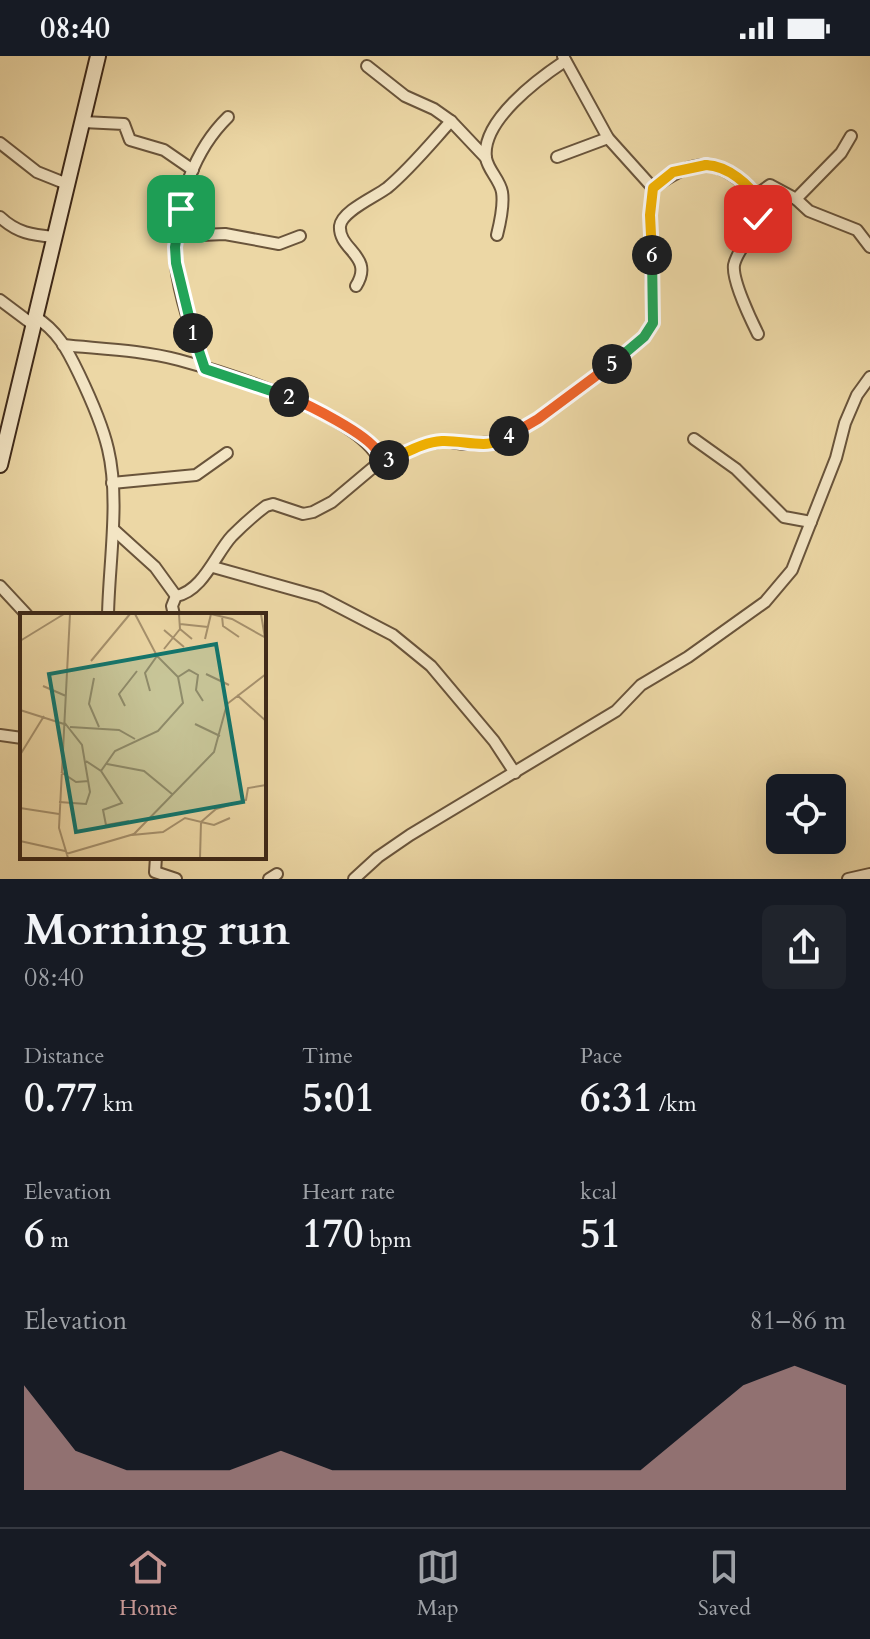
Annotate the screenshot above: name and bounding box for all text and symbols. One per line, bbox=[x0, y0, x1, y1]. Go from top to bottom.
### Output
text: 08:40 bbox=[40, 8, 110, 49]
pin bbox=[147, 175, 215, 243]
pin bbox=[724, 185, 792, 253]
icon: arrive bbox=[159, 187, 203, 231]
icon: check bbox=[736, 197, 780, 241]
pin: 6 bbox=[632, 235, 672, 275]
text: 6 bbox=[646, 240, 658, 270]
pin: 1 bbox=[173, 313, 213, 353]
text: 1 bbox=[187, 318, 199, 348]
pin: 5 bbox=[592, 344, 632, 384]
text: 5 bbox=[606, 349, 618, 379]
pin: 2 bbox=[269, 377, 309, 417]
text: 2 bbox=[283, 382, 295, 412]
pin: 4 bbox=[489, 416, 529, 456]
text: 4 bbox=[503, 421, 515, 451]
pin: 3 bbox=[369, 440, 409, 480]
text: 3 bbox=[383, 445, 395, 475]
inset map bbox=[20, 613, 266, 859]
map controls bbox=[766, 774, 846, 854]
button: locate bbox=[766, 774, 846, 854]
text: Morning run bbox=[24, 900, 290, 960]
button: share bbox=[762, 905, 846, 989]
text: 08:40 bbox=[24, 960, 84, 995]
text: Distance bbox=[24, 1041, 104, 1071]
text: Time bbox=[302, 1041, 353, 1071]
text: Pace bbox=[580, 1041, 623, 1071]
text: 0.77 bbox=[24, 1071, 97, 1126]
text: 5:01 bbox=[302, 1071, 375, 1126]
text: 6:31 bbox=[580, 1071, 653, 1126]
text: km bbox=[97, 1089, 133, 1119]
text: /km bbox=[653, 1089, 697, 1119]
text: Elevation bbox=[24, 1177, 111, 1207]
text: Heart rate bbox=[302, 1177, 395, 1207]
text: kcal bbox=[580, 1177, 617, 1207]
text: 6 bbox=[24, 1207, 45, 1262]
text: 170 bbox=[302, 1207, 363, 1262]
text: 51 bbox=[580, 1207, 621, 1262]
text: m bbox=[45, 1225, 69, 1255]
text: bpm bbox=[363, 1225, 412, 1255]
text: Elevation bbox=[24, 1303, 127, 1338]
text: 81–86 m bbox=[749, 1303, 846, 1338]
tab: Home bbox=[119, 1545, 178, 1623]
tab: Map bbox=[416, 1545, 460, 1623]
tab: Saved bbox=[698, 1545, 751, 1623]

